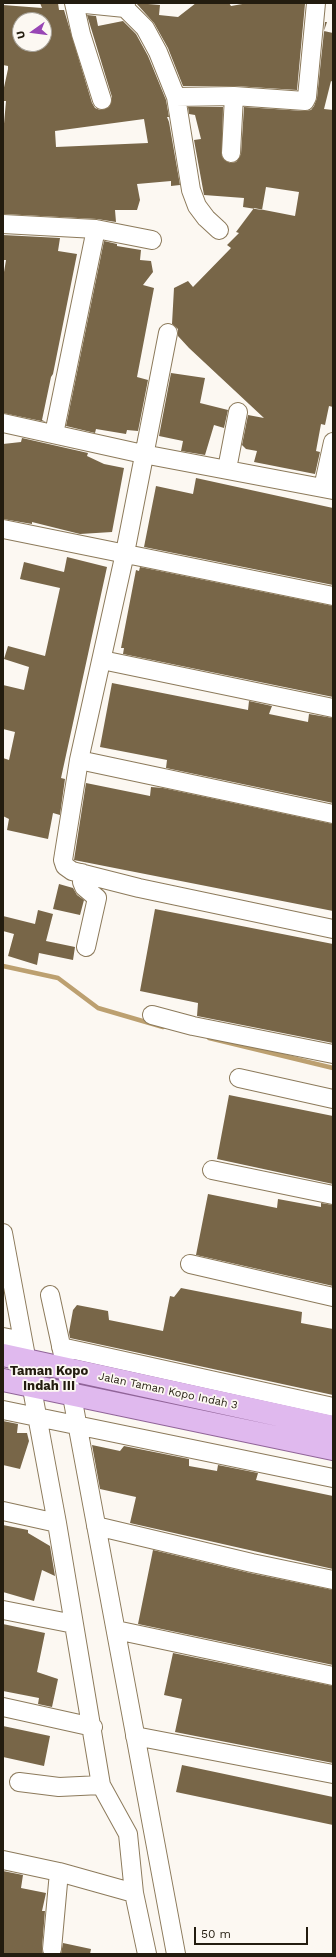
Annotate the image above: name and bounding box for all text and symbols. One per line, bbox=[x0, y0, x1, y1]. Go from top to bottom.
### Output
north arrow bbox=[12, 12, 52, 52]
text: U bbox=[14, 29, 28, 40]
district label: Taman Kopo Indah III bbox=[10, 1363, 88, 1394]
street label: Jalan Taman Kopo Indah 3 bbox=[97, 1370, 239, 1412]
scale bar bbox=[196, 1919, 310, 1945]
text: 50 m bbox=[201, 1927, 231, 1941]

